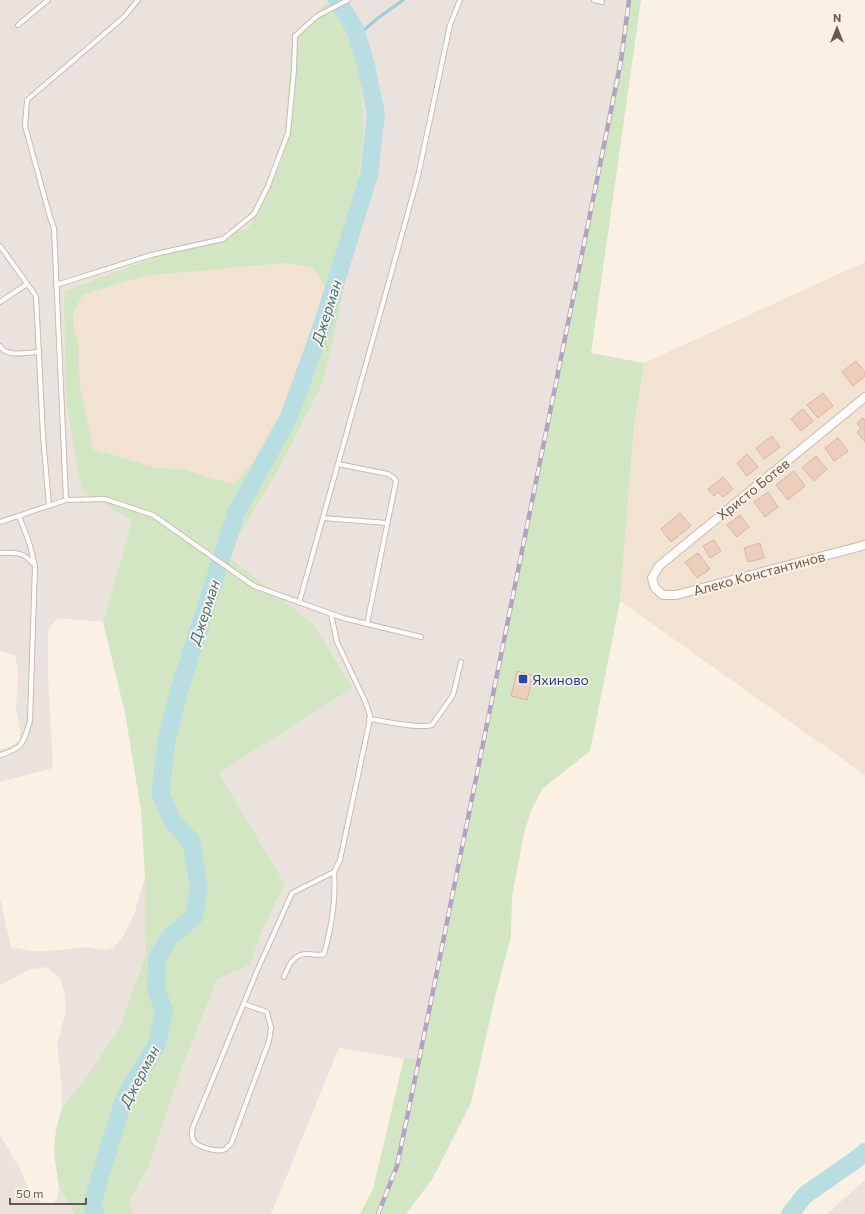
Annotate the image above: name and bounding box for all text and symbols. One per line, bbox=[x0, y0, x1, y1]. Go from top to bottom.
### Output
north arrow bbox=[817, 8, 857, 48]
text: N bbox=[833, 11, 841, 24]
water label: Джерман bbox=[306, 277, 345, 349]
street label: Христо Ботев bbox=[713, 455, 793, 523]
street label: Алеко Константинов bbox=[691, 547, 827, 599]
water label: Джерман bbox=[184, 577, 223, 649]
place label: Яхиново bbox=[532, 671, 589, 688]
marker: Яхиново bbox=[517, 673, 529, 685]
water label: Джерман bbox=[114, 1042, 163, 1112]
scale bar bbox=[10, 1180, 86, 1206]
text: 50 m bbox=[16, 1186, 44, 1200]

